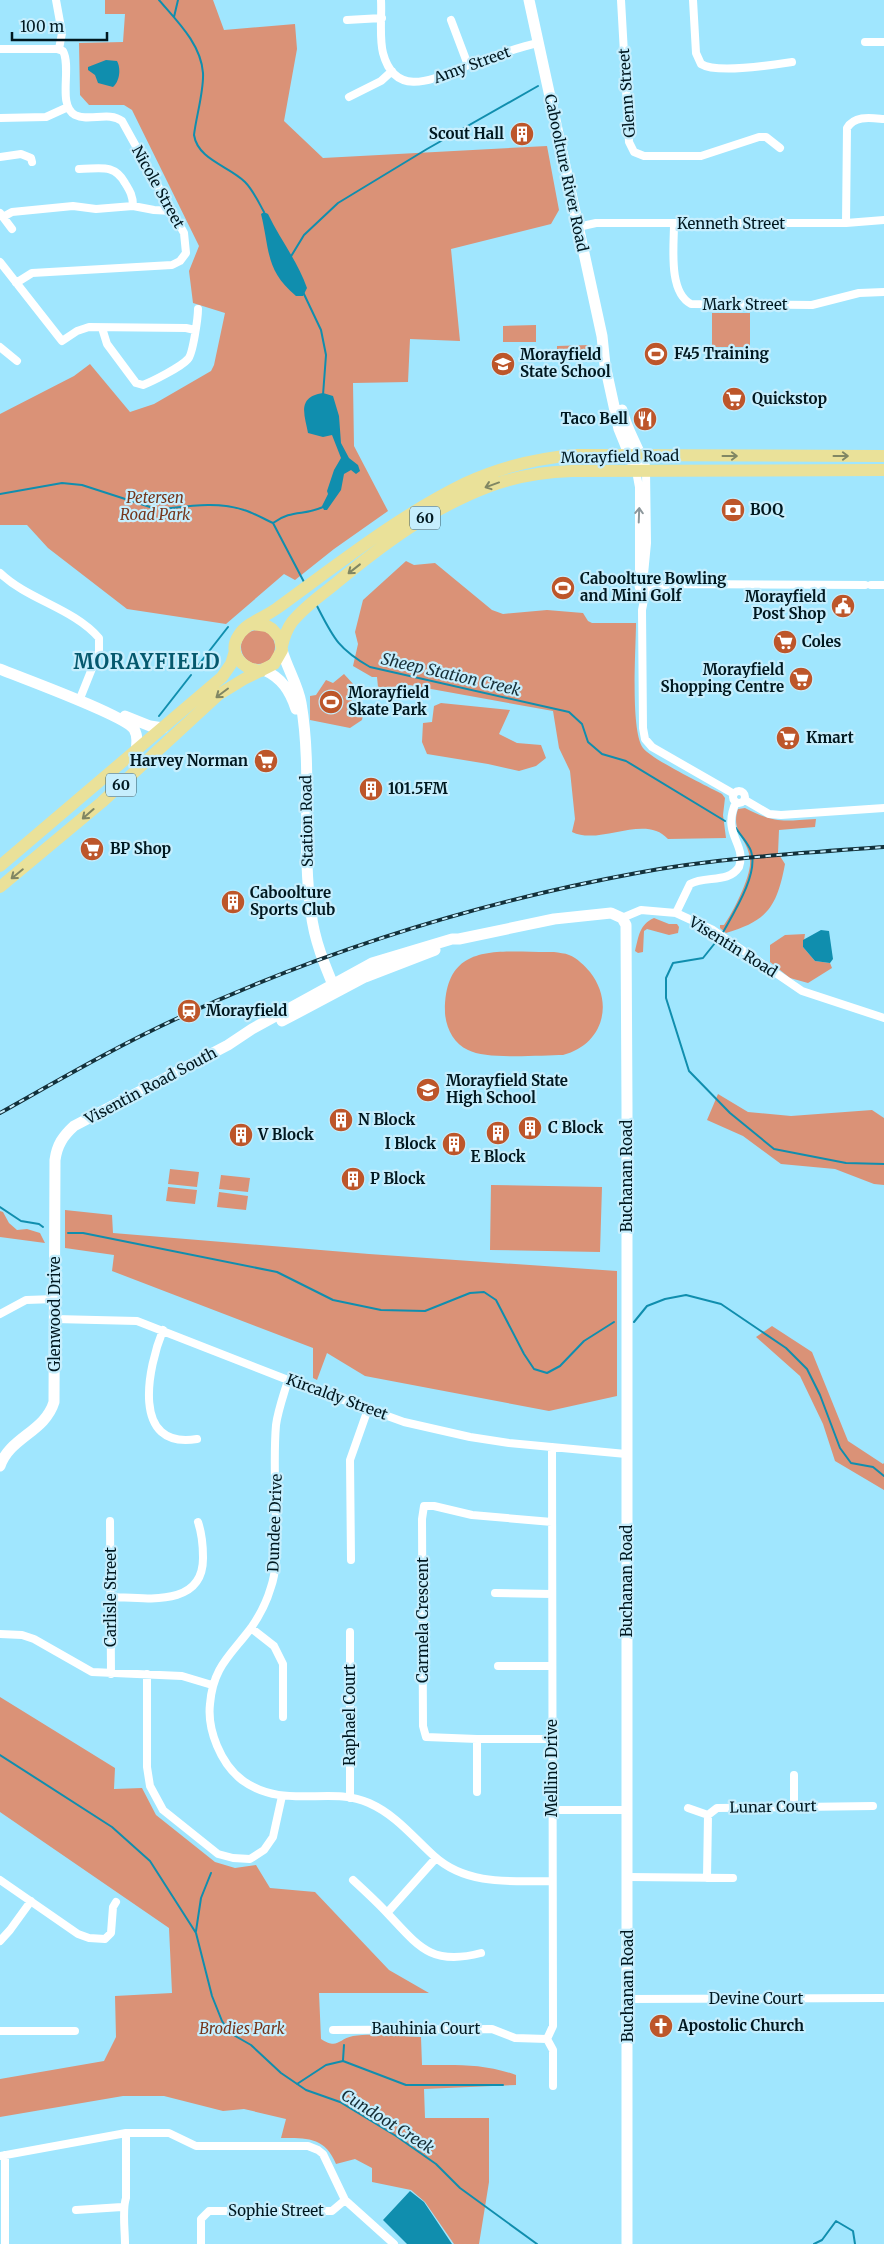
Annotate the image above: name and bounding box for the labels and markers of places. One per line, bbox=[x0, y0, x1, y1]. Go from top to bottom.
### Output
building icon: Scout Hall bbox=[509, 121, 535, 147]
place label: Scout Hall bbox=[429, 124, 504, 143]
sports icon: F45 Training bbox=[643, 341, 669, 367]
place label: F45 Training bbox=[674, 344, 770, 363]
place label: Morayfield State School bbox=[520, 345, 611, 381]
school or university icon: Morayfield State School bbox=[490, 351, 516, 377]
supermarket icon: Quickstop bbox=[721, 386, 747, 412]
place label: Quickstop bbox=[752, 389, 827, 408]
restaurant icon: Taco Bell bbox=[632, 406, 658, 432]
place label: Taco Bell bbox=[560, 409, 628, 428]
bank icon: BOQ bbox=[720, 497, 746, 523]
place label: BOQ bbox=[750, 500, 785, 519]
place label: Caboolture Bowling and Mini Golf bbox=[580, 569, 727, 605]
sports icon: Caboolture Bowling and Mini Golf bbox=[550, 575, 576, 601]
place label: Morayfield Post Shop bbox=[745, 587, 826, 623]
public building icon: Morayfield Post Shop bbox=[830, 593, 856, 619]
supermarket icon: Coles bbox=[772, 629, 798, 655]
place label: Coles bbox=[802, 632, 842, 651]
place label: Morayfield Shopping Centre bbox=[660, 660, 784, 696]
supermarket icon: Morayfield Shopping Centre bbox=[788, 666, 814, 692]
place label: Morayfield Skate Park bbox=[348, 683, 429, 719]
sports icon: Morayfield Skate Park bbox=[318, 689, 344, 715]
supermarket icon: Kmart bbox=[775, 725, 801, 751]
place label: Kmart bbox=[806, 728, 854, 747]
supermarket icon: Harvey Norman bbox=[253, 748, 279, 774]
place label: Harvey Norman bbox=[130, 751, 248, 770]
building icon: 101.5FM bbox=[358, 776, 384, 802]
place label: 101.5FM bbox=[388, 779, 448, 798]
supermarket icon: BP Shop bbox=[79, 836, 105, 862]
place label: BP Shop bbox=[110, 839, 172, 858]
place label: Caboolture Sports Club bbox=[250, 883, 335, 919]
building icon: Caboolture Sports Club bbox=[220, 889, 246, 915]
station icon: Morayfield bbox=[176, 998, 202, 1024]
place label: Morayfield bbox=[206, 1001, 287, 1020]
place label: Morayfield State High School bbox=[446, 1071, 568, 1107]
school or university icon: Morayfield State High School bbox=[415, 1077, 441, 1103]
building icon: N Block bbox=[328, 1107, 354, 1133]
place label: N Block bbox=[358, 1110, 416, 1129]
building icon: C Block bbox=[517, 1115, 543, 1141]
place label: C Block bbox=[548, 1118, 604, 1137]
building icon: E Block bbox=[485, 1120, 511, 1146]
building icon: V Block bbox=[228, 1122, 254, 1148]
place label: V Block bbox=[257, 1125, 314, 1144]
building icon: I Block bbox=[441, 1131, 467, 1157]
place label: I Block bbox=[385, 1134, 436, 1153]
place label: E Block bbox=[470, 1147, 526, 1166]
building icon: P Block bbox=[340, 1166, 366, 1192]
place label: P Block bbox=[370, 1169, 426, 1188]
church icon: Apostolic Church bbox=[648, 2013, 674, 2039]
place label: Apostolic Church bbox=[677, 2016, 804, 2035]

